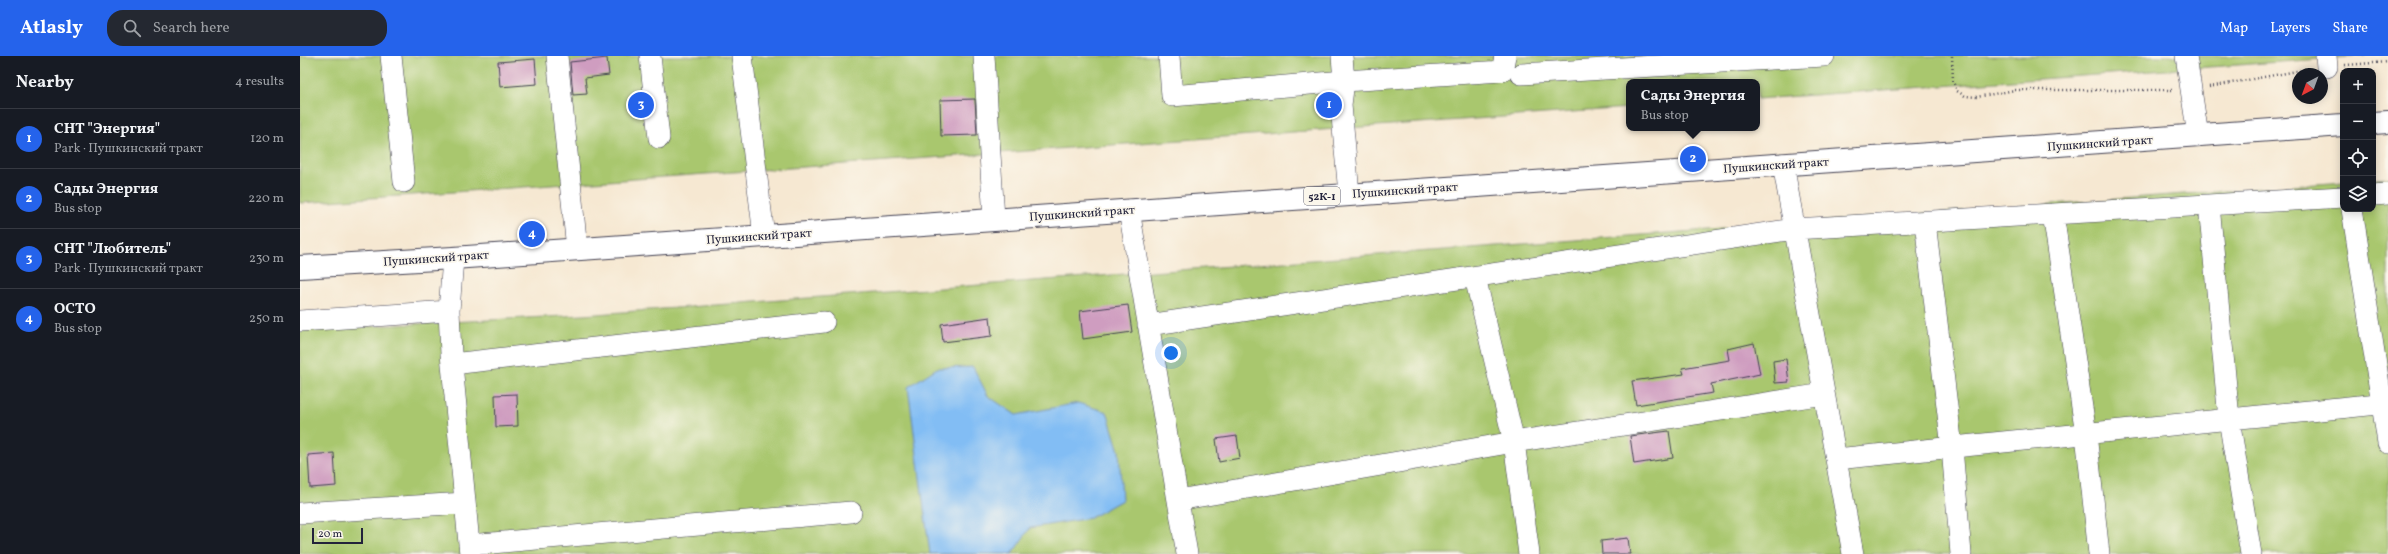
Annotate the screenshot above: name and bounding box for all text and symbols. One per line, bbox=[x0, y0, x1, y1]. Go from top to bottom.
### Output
search box bbox=[107, 10, 387, 46]
text: Atlasly bbox=[20, 15, 83, 41]
icon: search bbox=[121, 17, 143, 39]
text: Search here bbox=[153, 18, 230, 39]
text: Map bbox=[2220, 19, 2248, 38]
text: Layers bbox=[2270, 19, 2310, 38]
text: Share bbox=[2332, 19, 2368, 38]
north arrow bbox=[2292, 68, 2328, 104]
map controls bbox=[2340, 68, 2376, 212]
button: + bbox=[2340, 68, 2376, 104]
text: Nearby bbox=[16, 71, 74, 94]
text: 4 results bbox=[235, 73, 284, 91]
popup bbox=[1626, 79, 1760, 131]
text: Сады Энергия bbox=[1641, 86, 1745, 107]
pin: 3 bbox=[628, 90, 654, 120]
pin: 1 bbox=[1316, 90, 1342, 120]
button: − bbox=[2340, 104, 2376, 140]
text: Bus stop bbox=[1641, 107, 1689, 125]
text: СНТ "Энергия" bbox=[54, 119, 160, 140]
text: 1 bbox=[26, 130, 32, 148]
text: 120 m bbox=[250, 130, 284, 148]
street label: Пушкинский тракт bbox=[2047, 132, 2153, 156]
text: Park · Пушкинский тракт bbox=[54, 140, 203, 158]
button: locate bbox=[2340, 140, 2376, 176]
pin: 2 bbox=[1680, 144, 1706, 174]
street label: Пушкинский тракт bbox=[1723, 154, 1829, 178]
button: layers bbox=[2340, 176, 2376, 212]
text: Сады Энергия bbox=[54, 179, 158, 200]
street label: Пушкинский тракт bbox=[1352, 179, 1458, 203]
road number: 52К-1 bbox=[1304, 187, 1340, 205]
text: 2 bbox=[26, 190, 32, 208]
text: 220 m bbox=[248, 190, 284, 208]
text: Bus stop bbox=[54, 200, 102, 218]
street label: Пушкинский тракт bbox=[1029, 202, 1135, 226]
pin: 4 bbox=[519, 219, 545, 249]
street label: Пушкинский тракт bbox=[706, 225, 812, 249]
text: СНТ "Любитель" bbox=[54, 239, 171, 260]
street label: Пушкинский тракт bbox=[383, 247, 489, 271]
text: 3 bbox=[26, 250, 32, 268]
text: 230 m bbox=[249, 250, 284, 268]
text: Park · Пушкинский тракт bbox=[54, 260, 203, 278]
text: ОСТО bbox=[54, 299, 96, 320]
text: 4 bbox=[25, 310, 33, 328]
text: 250 m bbox=[249, 310, 284, 328]
text: Bus stop bbox=[54, 320, 102, 338]
your location bbox=[1161, 343, 1181, 363]
scale bar bbox=[312, 526, 363, 545]
text: 20 m bbox=[318, 527, 342, 542]

